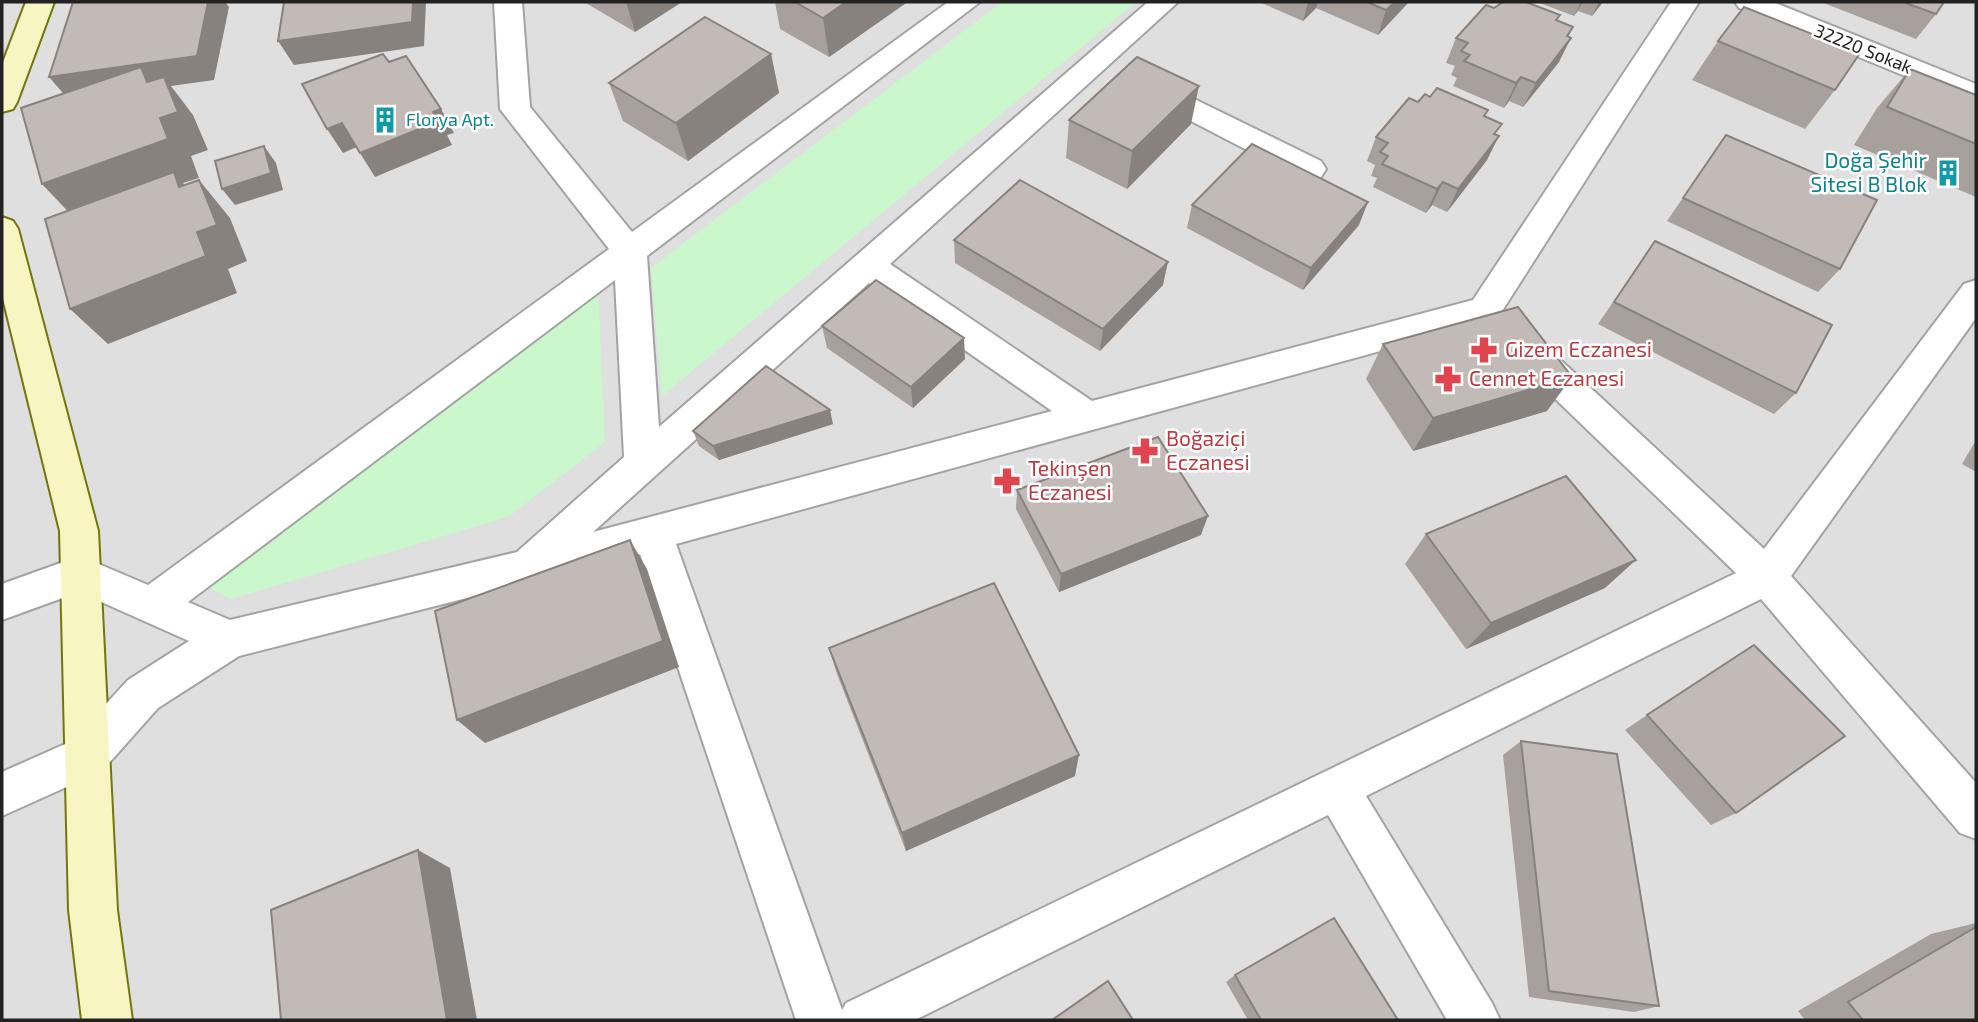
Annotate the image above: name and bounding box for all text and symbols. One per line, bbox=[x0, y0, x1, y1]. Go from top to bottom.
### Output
street label: 32220 Sokak bbox=[1811, 18, 1916, 78]
building icon: Florya Apt. bbox=[370, 105, 400, 135]
place label: Florya Apt. bbox=[406, 108, 494, 130]
place label: Doğa Şehir Sitesi B Blok bbox=[1811, 147, 1928, 196]
building icon: Doğa Şehir Sitesi B Blok bbox=[1933, 158, 1963, 188]
pharmacy icon: Gizem Eczanesi bbox=[1469, 335, 1499, 365]
place label: Gizem Eczanesi bbox=[1505, 336, 1652, 361]
pharmacy icon: Cennet Eczanesi bbox=[1433, 364, 1463, 394]
place label: Cennet Eczanesi bbox=[1469, 365, 1624, 390]
place label: Boğaziçi Eczanesi bbox=[1166, 425, 1250, 474]
pharmacy icon: Boğaziçi Eczanesi bbox=[1130, 436, 1160, 466]
place label: Tekinşen Eczanesi bbox=[1028, 455, 1112, 504]
pharmacy icon: Tekinşen Eczanesi bbox=[992, 466, 1022, 496]

